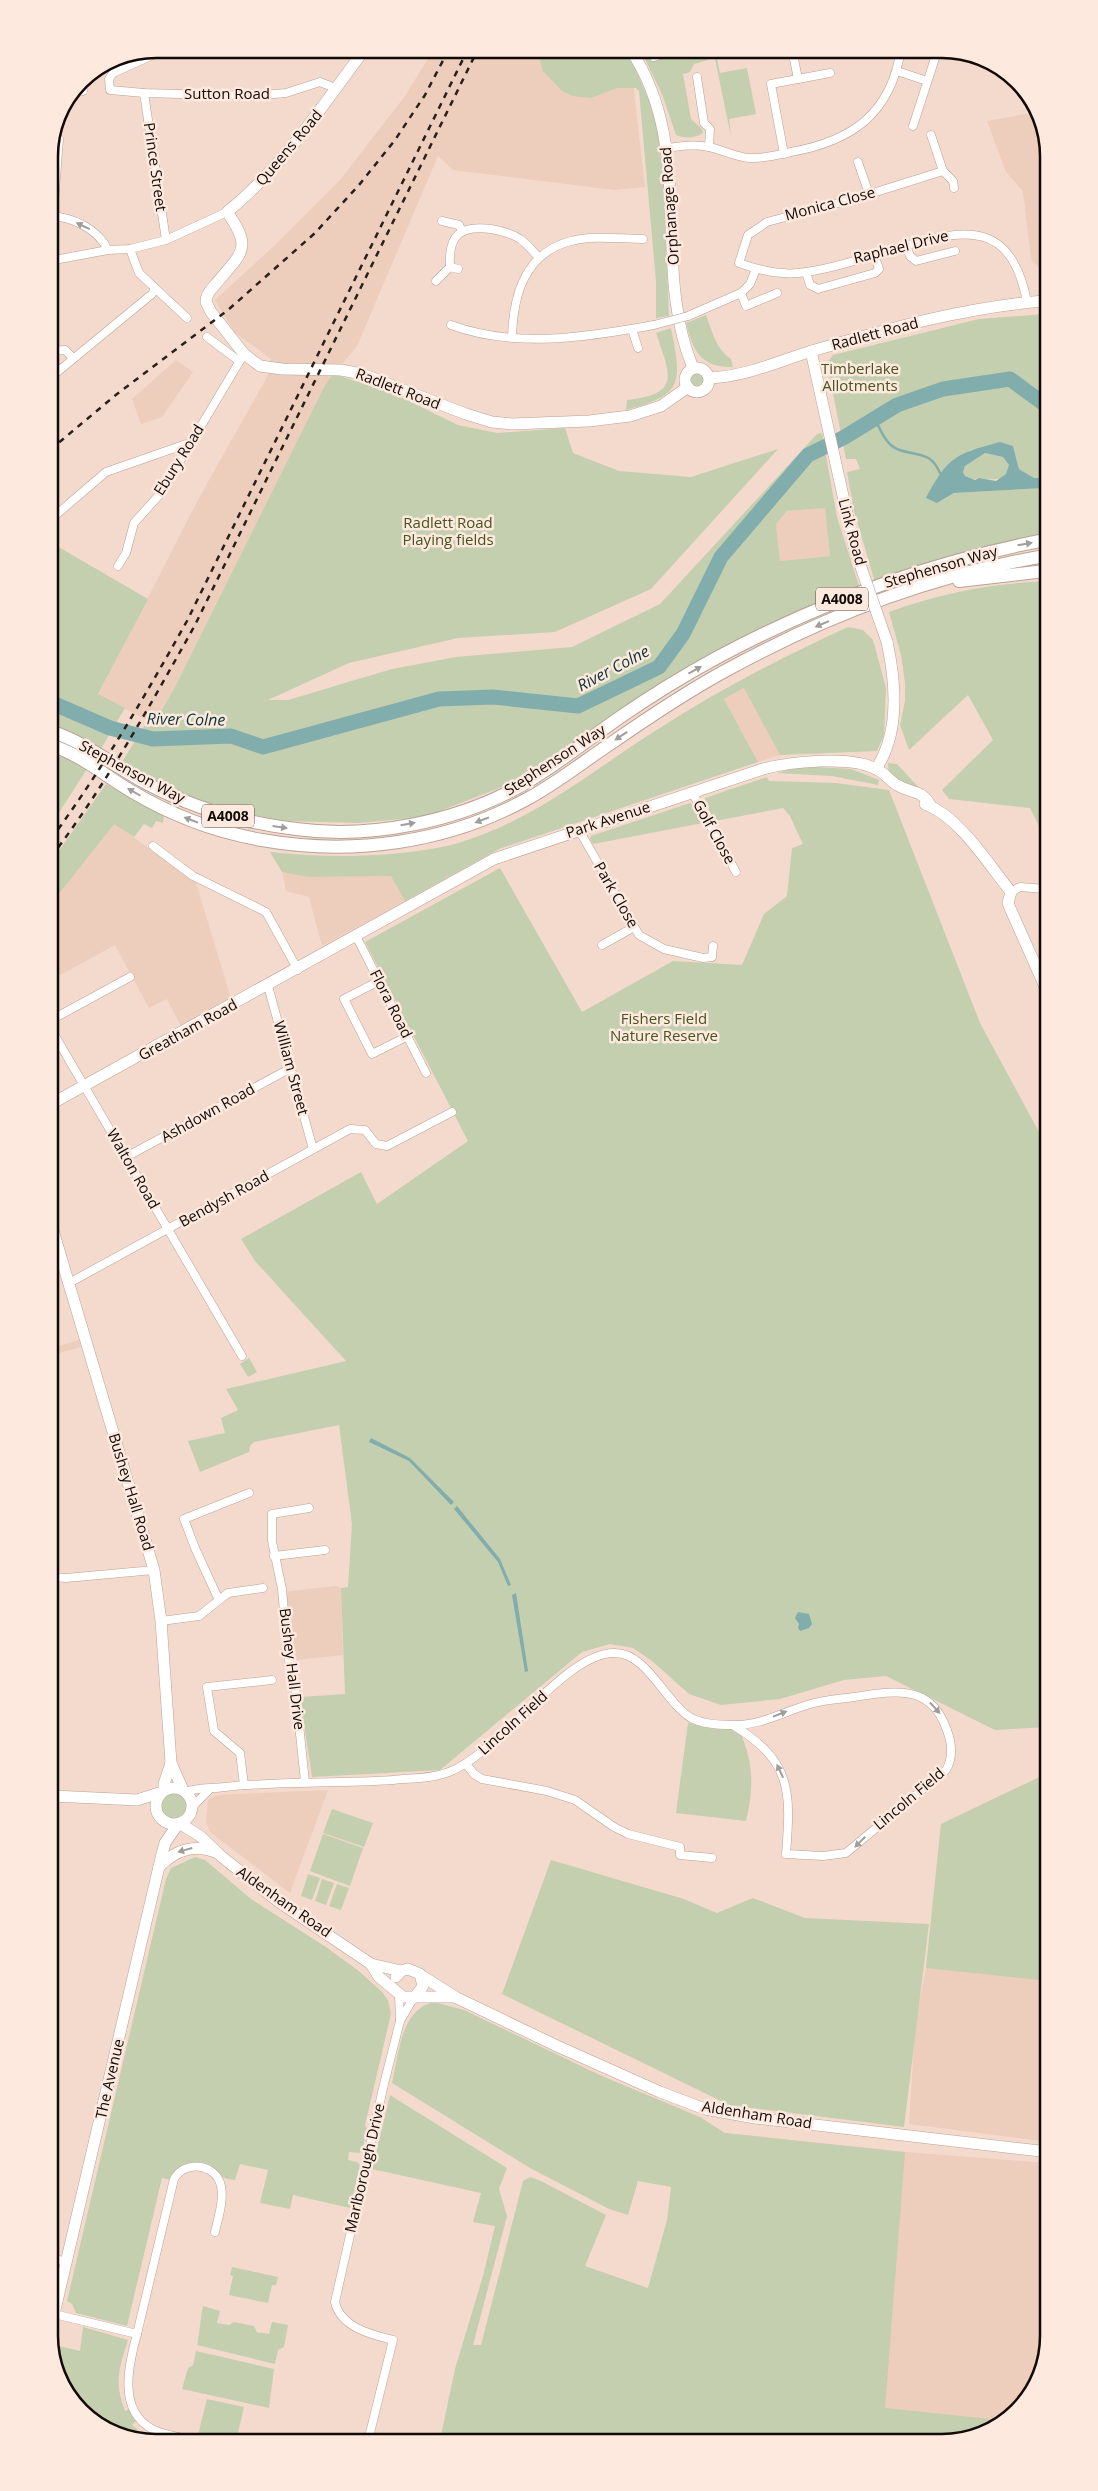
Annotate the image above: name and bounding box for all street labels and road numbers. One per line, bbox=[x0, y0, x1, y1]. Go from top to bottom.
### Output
street label: Sutton Road bbox=[184, 83, 270, 103]
street label: Queens Road bbox=[250, 105, 326, 190]
street label: Prince Street bbox=[140, 121, 172, 213]
street label: Orphanage Road bbox=[655, 146, 683, 266]
street label: Monica Close bbox=[782, 181, 877, 225]
street label: Raphael Drive bbox=[851, 225, 950, 267]
street label: Radlett Road bbox=[829, 312, 920, 354]
street label: Radlett Road bbox=[353, 363, 444, 413]
street label: Ebury Road bbox=[148, 420, 208, 499]
street label: Link Road bbox=[834, 496, 871, 567]
street label: Stephenson Way bbox=[882, 540, 1000, 592]
road number: A4008 bbox=[816, 588, 868, 610]
street label: Stephenson Way bbox=[500, 719, 609, 799]
street label: Stephenson Way bbox=[76, 735, 189, 808]
street label: Park Avenue bbox=[563, 796, 652, 842]
street label: Golf Close bbox=[689, 796, 741, 867]
road number: A4008 bbox=[202, 804, 254, 828]
street label: Park Close bbox=[590, 858, 644, 931]
street label: Flora Road bbox=[366, 966, 418, 1041]
street label: Greatham Road bbox=[134, 994, 241, 1065]
street label: William Street bbox=[270, 1018, 314, 1117]
street label: Ashdown Road bbox=[157, 1078, 258, 1146]
street label: Walton Road bbox=[103, 1125, 165, 1212]
street label: Bendysh Road bbox=[175, 1165, 272, 1231]
street label: Bushey Hall Road bbox=[105, 1431, 159, 1553]
street label: Bushey Hall Drive bbox=[276, 1607, 310, 1731]
street label: Lincoln Field bbox=[473, 1686, 551, 1759]
street label: Lincoln Field bbox=[869, 1763, 948, 1834]
street label: Aldenham Road bbox=[233, 1861, 336, 1941]
street label: The Avenue bbox=[90, 2037, 128, 2121]
street label: Aldenham Road bbox=[701, 2095, 814, 2133]
street label: Marlborough Drive bbox=[339, 2101, 389, 2234]

